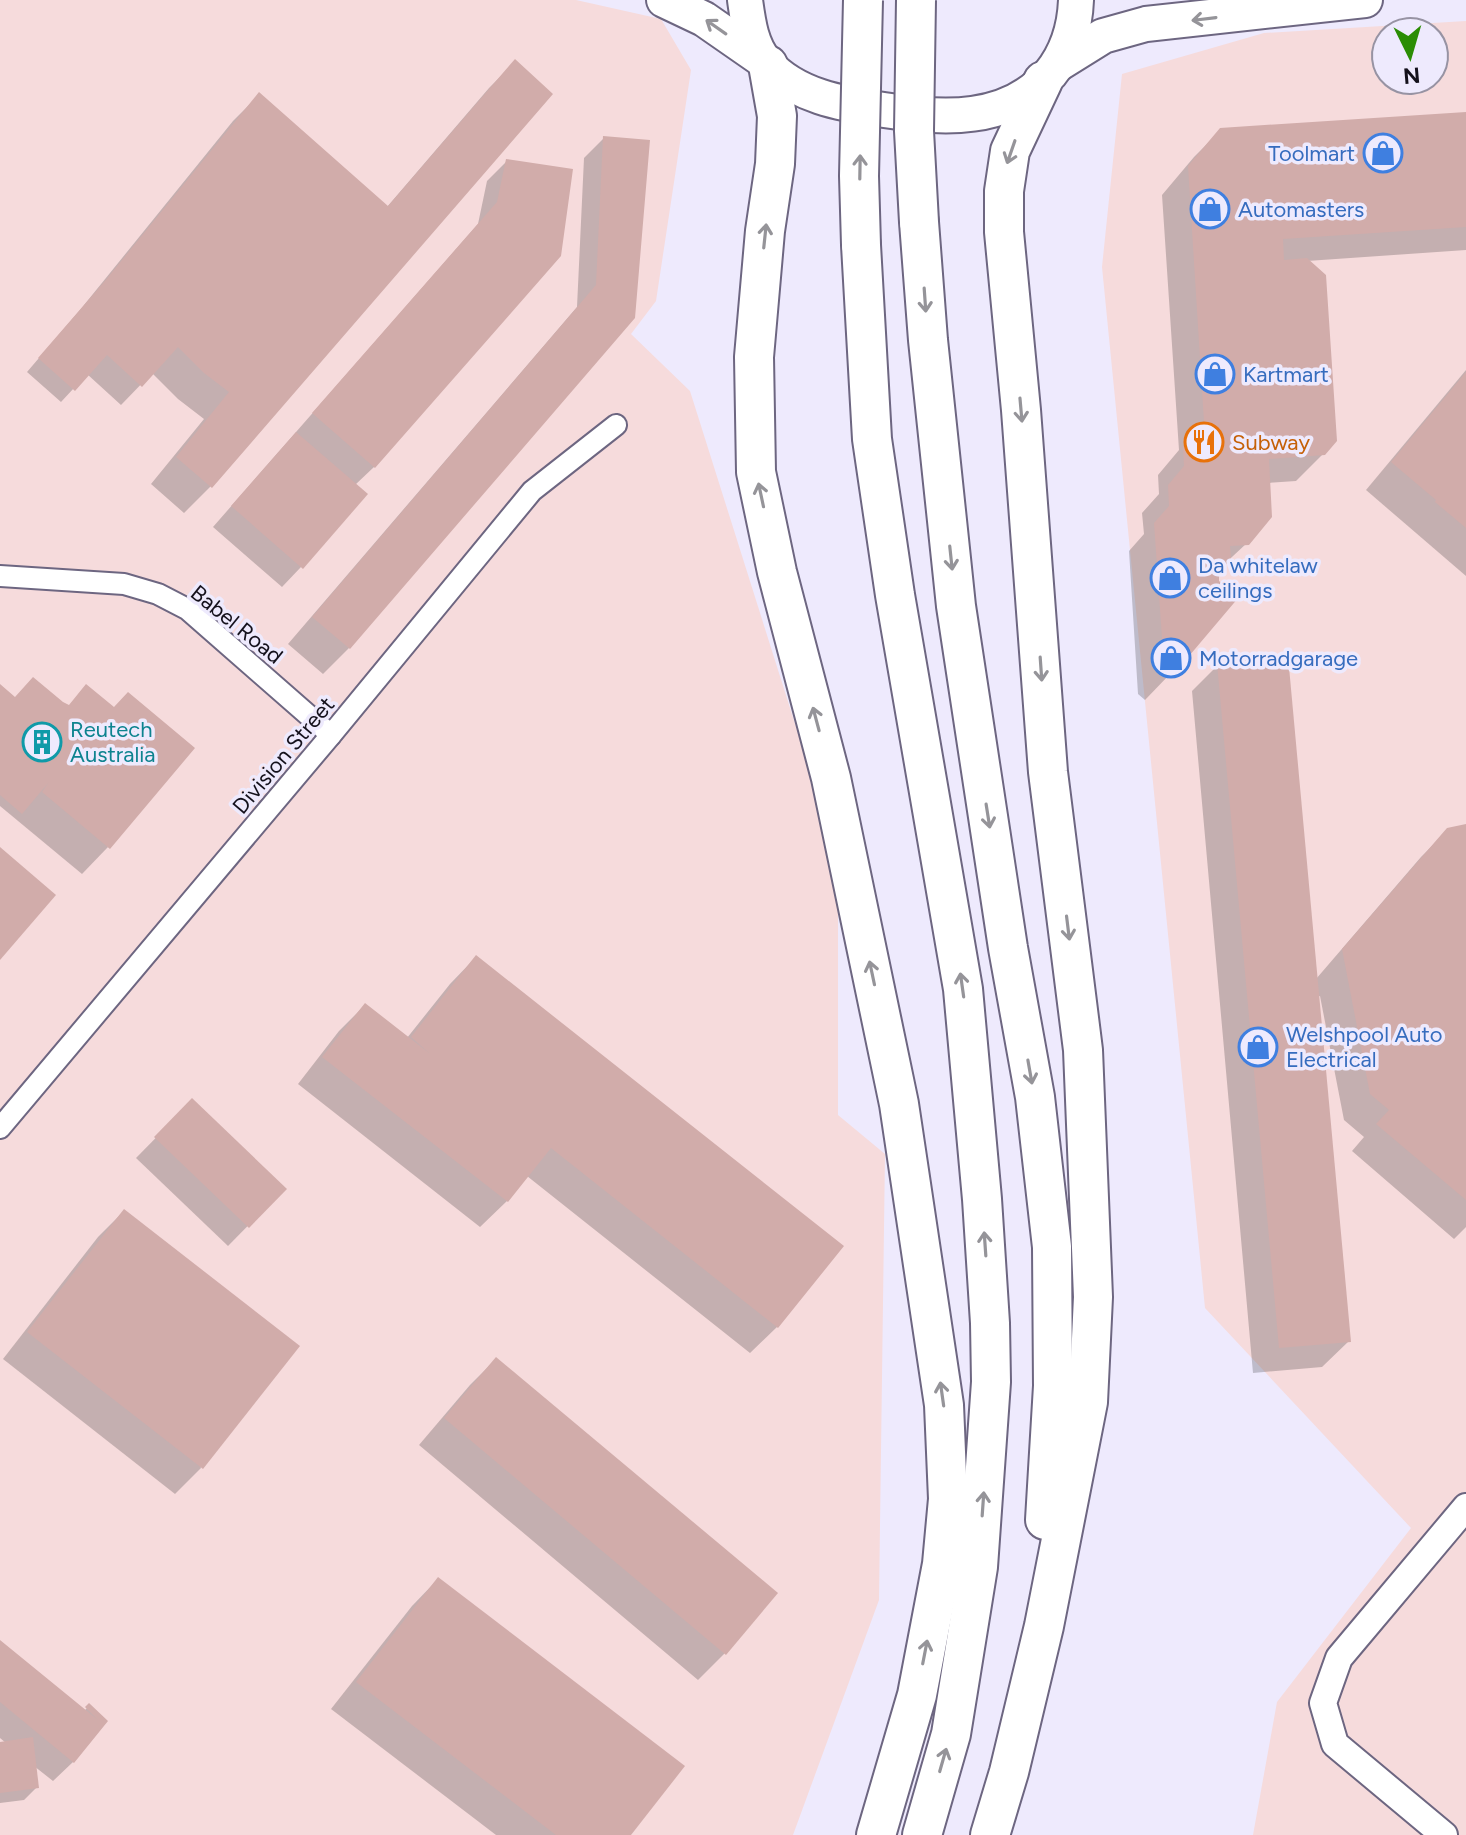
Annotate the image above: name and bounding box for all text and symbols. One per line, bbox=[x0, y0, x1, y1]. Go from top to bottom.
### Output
one-way arrow bbox=[1192, 11, 1218, 26]
north arrow bbox=[1370, 16, 1450, 96]
one-way arrow bbox=[705, 19, 727, 35]
text: N bbox=[1402, 61, 1421, 90]
shop icon: Toolmart bbox=[1362, 132, 1404, 174]
one-way arrow bbox=[1002, 139, 1017, 164]
place label: Toolmart bbox=[1268, 140, 1355, 167]
one-way arrow bbox=[852, 154, 868, 181]
shop icon: Automasters bbox=[1189, 188, 1231, 230]
place label: Automasters bbox=[1238, 196, 1364, 223]
one-way arrow bbox=[757, 223, 772, 250]
one-way arrow bbox=[918, 286, 933, 313]
shop icon: Kartmart bbox=[1194, 353, 1236, 395]
place label: Kartmart bbox=[1243, 361, 1329, 388]
one-way arrow bbox=[1014, 396, 1029, 423]
restaurant icon: Subway bbox=[1183, 421, 1225, 463]
place label: Subway bbox=[1232, 429, 1310, 456]
one-way arrow bbox=[753, 483, 768, 509]
one-way arrow bbox=[944, 544, 959, 571]
place label: Da whitelaw ceilings bbox=[1198, 552, 1319, 604]
shop icon: Da whitelaw ceilings bbox=[1149, 557, 1191, 599]
street label: Babel Road bbox=[185, 579, 288, 670]
shop icon: Motorradgarage bbox=[1150, 637, 1192, 679]
place label: Motorradgarage bbox=[1199, 645, 1358, 672]
one-way arrow bbox=[1034, 655, 1049, 682]
street label: Division Street bbox=[227, 691, 340, 819]
one-way arrow bbox=[807, 707, 822, 733]
place label: Reutech Australia bbox=[70, 716, 156, 768]
building icon: Reutech Australia bbox=[21, 721, 63, 763]
one-way arrow bbox=[981, 802, 996, 828]
one-way arrow bbox=[1061, 915, 1076, 940]
one-way arrow bbox=[864, 961, 879, 986]
one-way arrow bbox=[954, 973, 969, 998]
place label: Welshpool Auto Electrical bbox=[1286, 1021, 1443, 1073]
shop icon: Welshpool Auto Electrical bbox=[1237, 1026, 1279, 1068]
one-way arrow bbox=[1024, 1059, 1039, 1084]
one-way arrow bbox=[977, 1231, 992, 1258]
one-way arrow bbox=[934, 1382, 949, 1407]
one-way arrow bbox=[976, 1491, 991, 1517]
one-way arrow bbox=[919, 1640, 934, 1665]
one-way arrow bbox=[936, 1748, 951, 1774]

